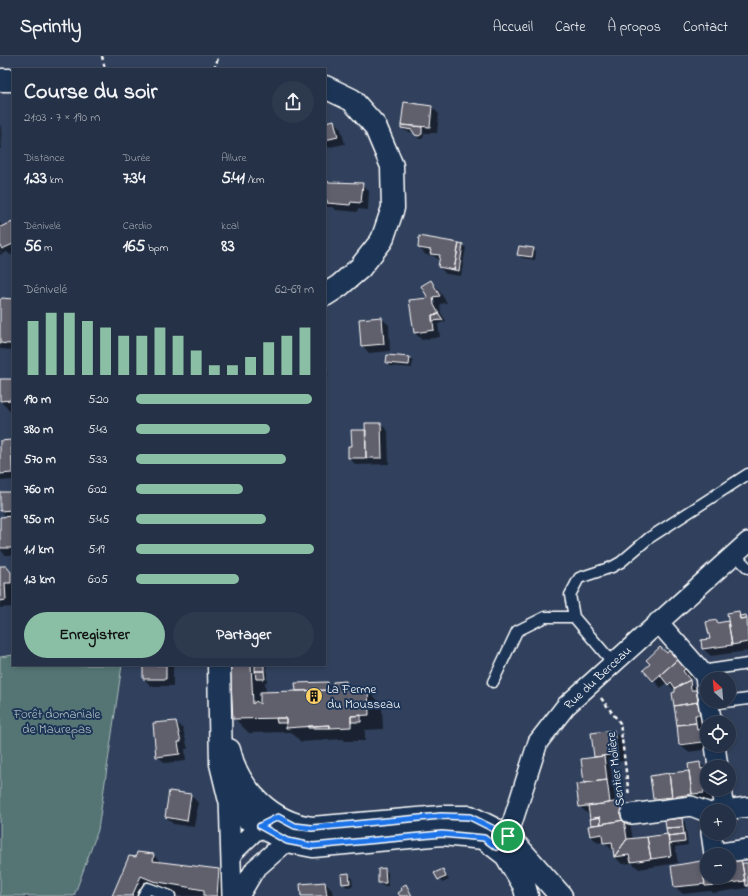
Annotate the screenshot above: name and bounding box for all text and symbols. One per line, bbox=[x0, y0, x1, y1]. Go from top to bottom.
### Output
text: Sprintly bbox=[20, 14, 81, 41]
text: Accueil bbox=[493, 17, 533, 38]
text: Carte bbox=[555, 17, 586, 38]
text: À propos bbox=[608, 17, 661, 38]
text: Contact bbox=[683, 17, 728, 38]
text: Course du soir bbox=[24, 77, 157, 109]
button: share bbox=[272, 81, 314, 123]
text: 21:03 · 7 × 190 m bbox=[24, 108, 100, 127]
text: Distance bbox=[24, 150, 65, 166]
text: Durée bbox=[123, 150, 150, 166]
text: Allure bbox=[221, 150, 246, 166]
text: 1.33 bbox=[24, 166, 47, 191]
text: 7:34 bbox=[123, 166, 145, 191]
text: 5:41 bbox=[221, 166, 245, 191]
text: km bbox=[47, 172, 63, 188]
text: /km bbox=[245, 172, 264, 188]
text: Dénivelé bbox=[24, 218, 61, 234]
text: Cardio bbox=[123, 218, 152, 234]
text: kcal bbox=[221, 218, 239, 234]
text: 56 bbox=[24, 234, 41, 259]
text: 165 bbox=[123, 234, 145, 259]
text: 83 bbox=[221, 234, 235, 259]
text: m bbox=[41, 240, 53, 256]
text: bpm bbox=[145, 240, 168, 256]
text: Dénivelé bbox=[24, 280, 67, 299]
text: 62–69 m bbox=[275, 280, 314, 299]
text: 190 m bbox=[24, 390, 51, 409]
text: 5:20 bbox=[88, 390, 109, 409]
text: 380 m bbox=[24, 420, 53, 439]
text: 5:43 bbox=[88, 420, 107, 439]
text: 570 m bbox=[24, 450, 56, 469]
text: 5:33 bbox=[88, 450, 107, 469]
text: 760 m bbox=[24, 480, 54, 499]
text: 6:02 bbox=[88, 480, 107, 499]
text: 950 m bbox=[24, 510, 54, 529]
text: 5:45 bbox=[88, 510, 109, 529]
text: 1.1 km bbox=[24, 540, 54, 559]
text: 5:19 bbox=[88, 540, 105, 559]
text: 1.3 km bbox=[24, 570, 55, 589]
text: 6:05 bbox=[88, 570, 108, 589]
button: Enregistrer bbox=[24, 612, 165, 658]
button: Partager bbox=[173, 612, 314, 658]
street label: Rue du Berceau bbox=[560, 642, 636, 714]
north arrow bbox=[700, 672, 736, 708]
map controls bbox=[700, 672, 736, 884]
place label: La Ferme du Mousseau bbox=[327, 680, 400, 714]
building icon: La Ferme du Mousseau bbox=[304, 686, 324, 706]
park label: Forêt domaniale de Maurepas bbox=[13, 705, 100, 739]
button: locate bbox=[700, 716, 736, 752]
street label: Sentier Molière bbox=[602, 731, 630, 807]
button: layers bbox=[700, 760, 736, 796]
button: + bbox=[700, 804, 736, 840]
pin bbox=[491, 819, 525, 853]
icon: arrive bbox=[497, 825, 519, 847]
button: − bbox=[700, 848, 736, 884]

